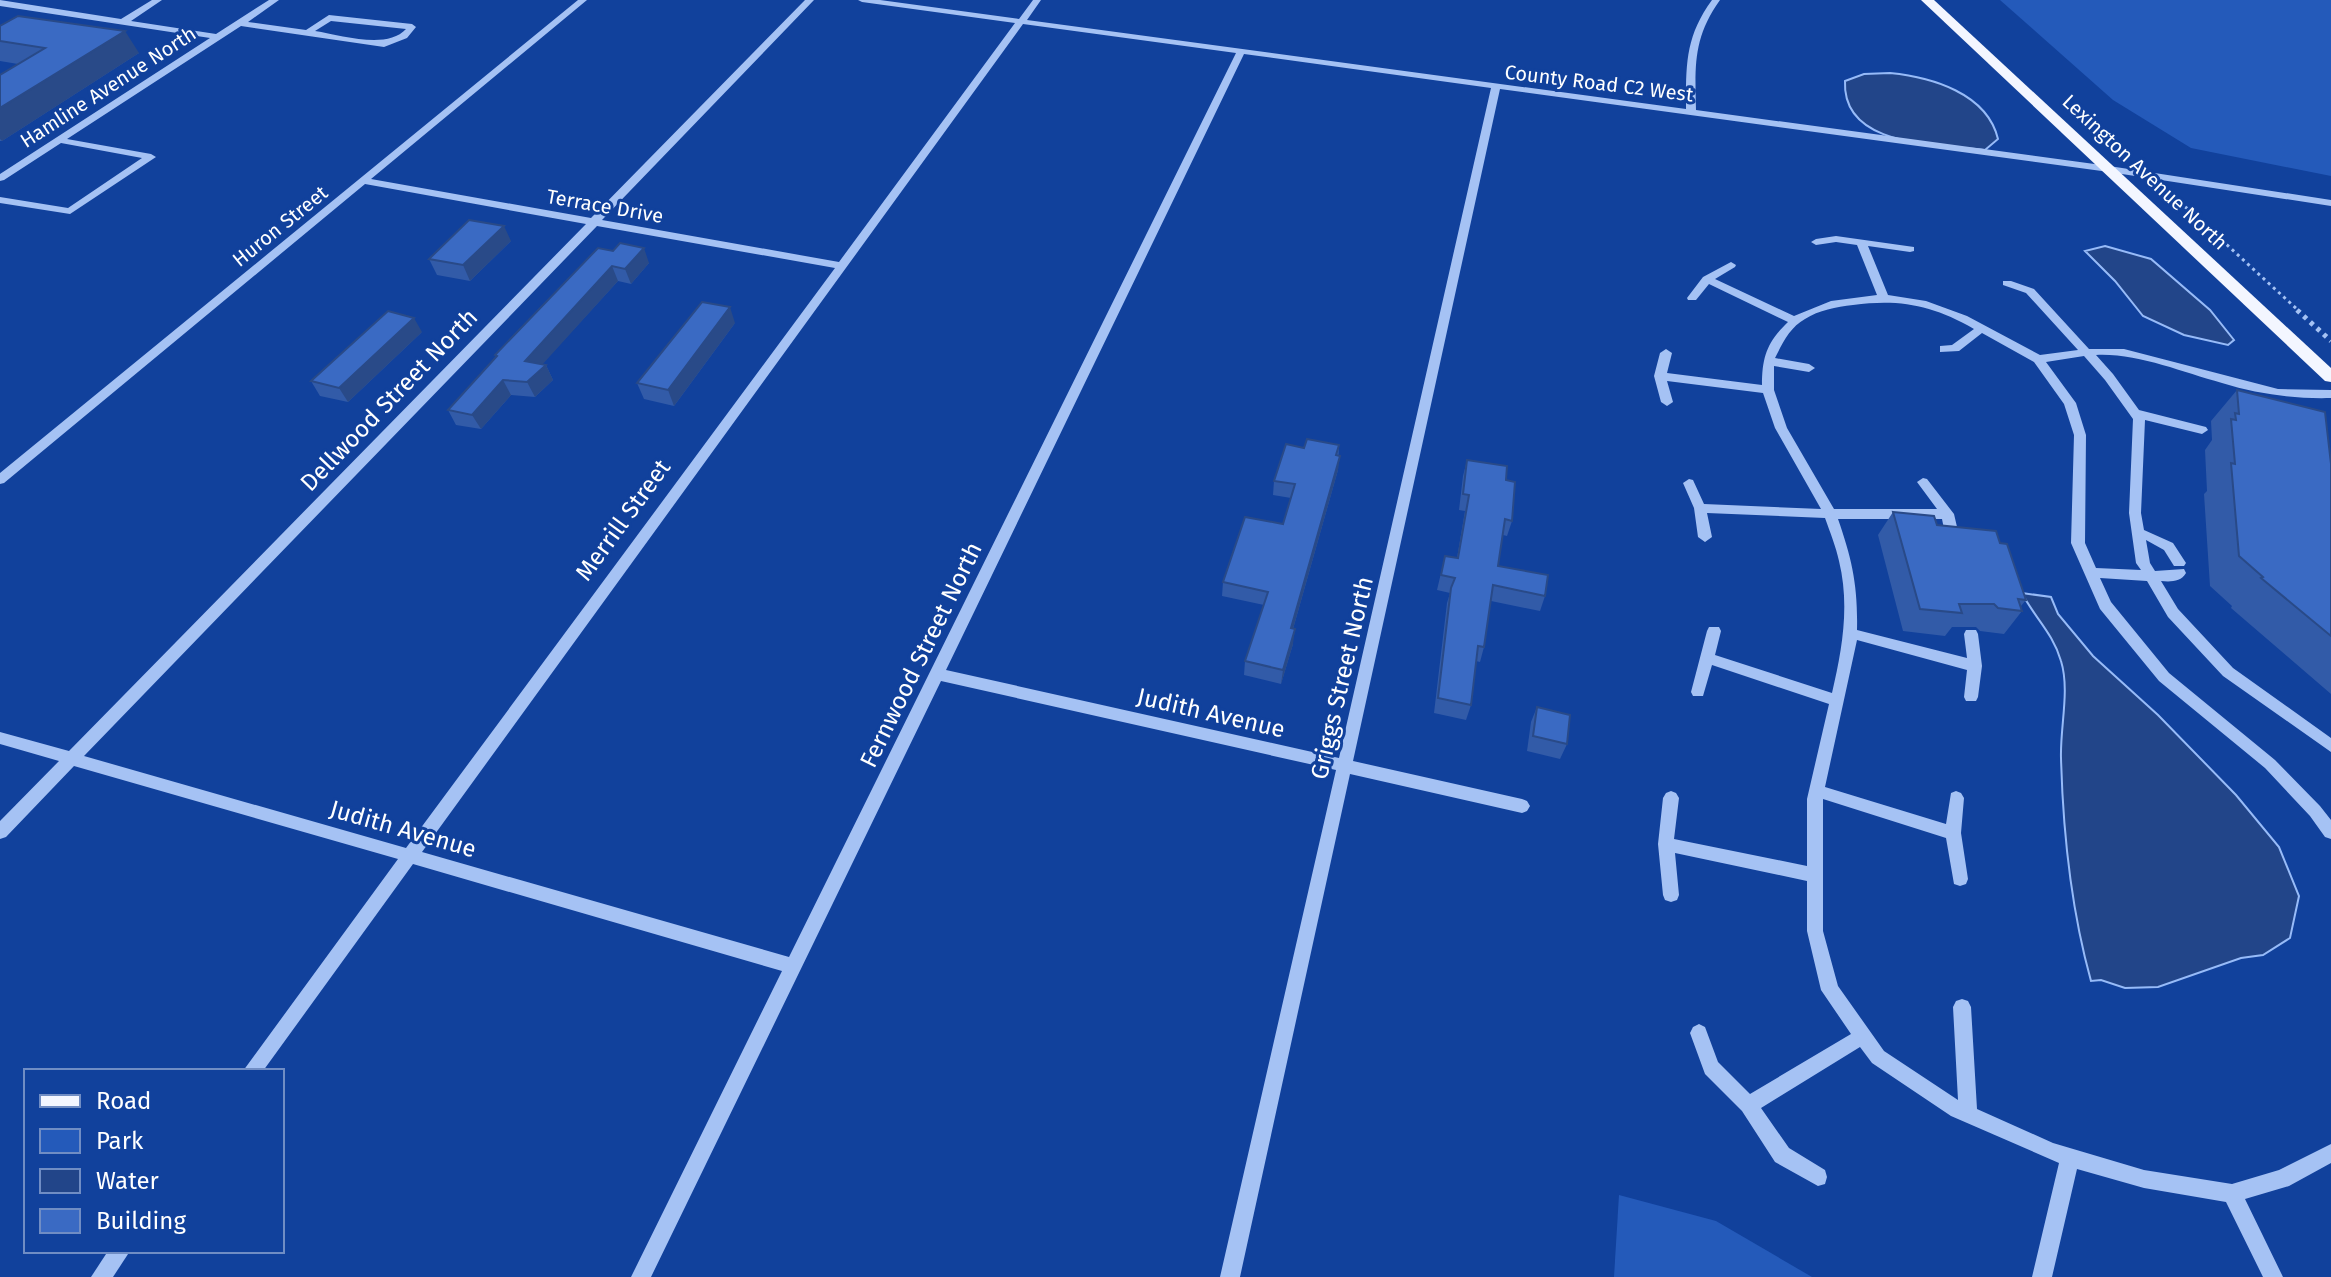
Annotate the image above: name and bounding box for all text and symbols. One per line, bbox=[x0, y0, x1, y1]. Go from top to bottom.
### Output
street label: Hamline Avenue North bbox=[16, 21, 200, 153]
street label: County Road C2 West bbox=[1503, 60, 1695, 107]
street label: Lexington Avenue North bbox=[2057, 89, 2233, 255]
street label: Huron Street bbox=[228, 180, 333, 272]
street label: Terrace Drive bbox=[545, 184, 665, 228]
street label: Dellwood Street North bbox=[295, 303, 483, 497]
street label: Merrill Street bbox=[570, 454, 676, 586]
street label: Fernwood Street North bbox=[854, 538, 988, 772]
street label: Griggs Street North bbox=[1305, 574, 1379, 782]
street label: Judith Avenue bbox=[1134, 682, 1288, 744]
street label: Judith Avenue bbox=[326, 795, 480, 863]
legend bbox=[24, 1069, 284, 1253]
text: Road bbox=[96, 1087, 151, 1115]
text: Park bbox=[96, 1127, 144, 1155]
text: Water bbox=[96, 1167, 160, 1195]
text: Building bbox=[96, 1207, 186, 1235]

